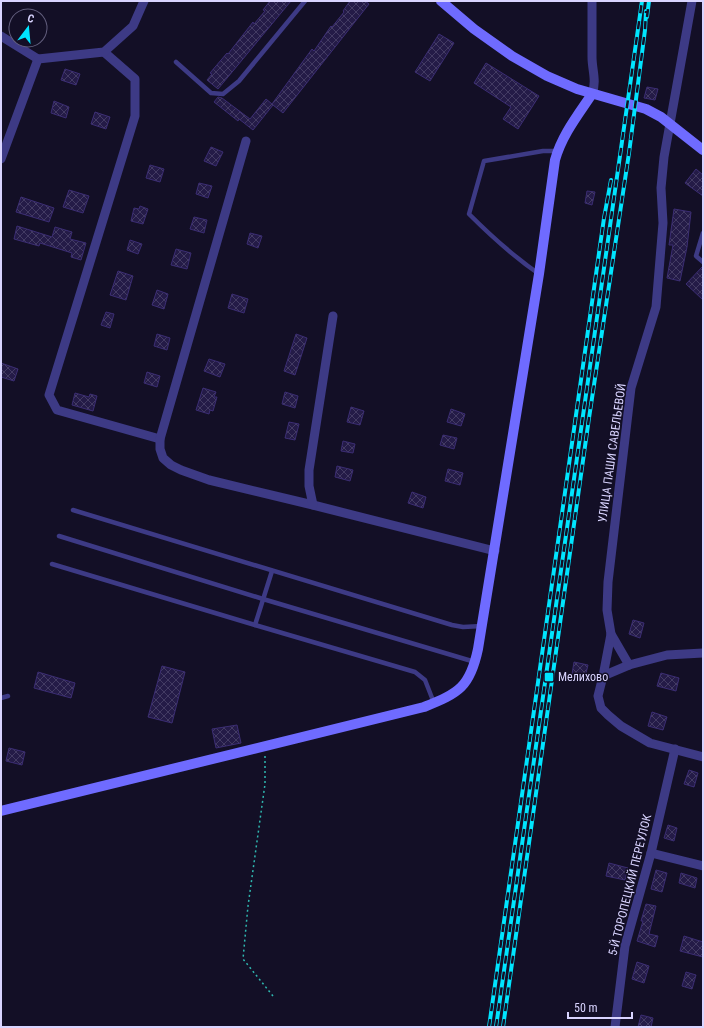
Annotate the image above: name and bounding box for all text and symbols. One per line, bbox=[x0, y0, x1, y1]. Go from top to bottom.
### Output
north arrow bbox=[8, 8, 48, 48]
text: С bbox=[26, 12, 35, 26]
street label: УЛИЦА ПАШИ САВЕЛЬЕВОЙ bbox=[594, 382, 629, 523]
place label: Мелихово bbox=[558, 670, 608, 684]
marker: Мелихово bbox=[543, 671, 555, 683]
street label: 5-Й ТОРОПЕЦКИЙ ПЕРЕУЛОК bbox=[605, 812, 654, 957]
scale bar bbox=[568, 994, 632, 1020]
text: 50 m bbox=[574, 1001, 598, 1015]

